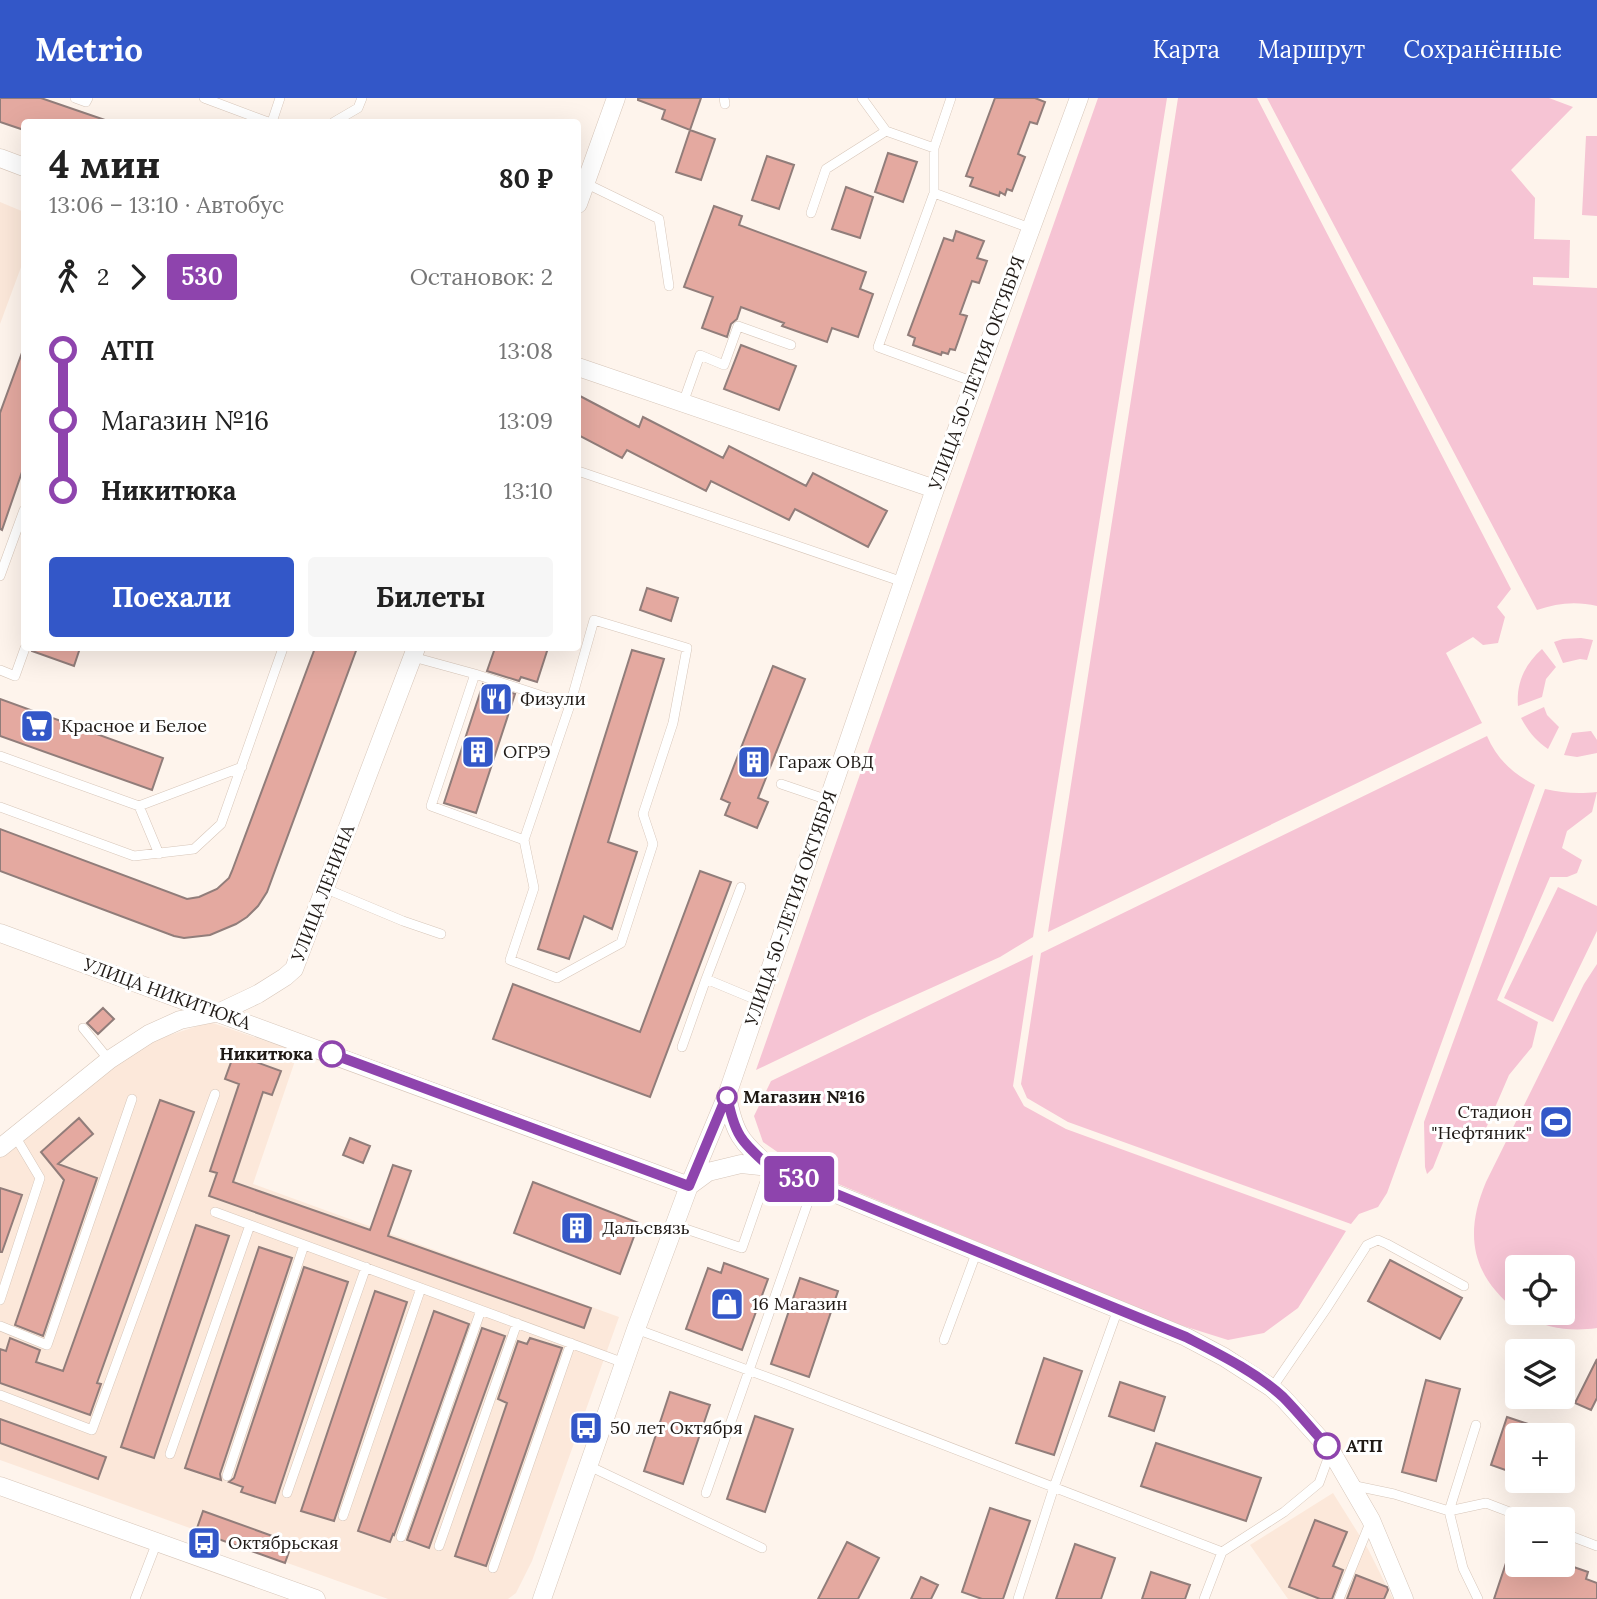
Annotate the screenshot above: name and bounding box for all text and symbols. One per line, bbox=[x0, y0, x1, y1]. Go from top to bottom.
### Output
text: Metrio bbox=[35, 28, 143, 70]
text: Карта bbox=[1152, 34, 1220, 65]
text: Маршрут bbox=[1258, 34, 1365, 65]
text: Сохранённые bbox=[1403, 34, 1562, 65]
text: 4 мин bbox=[49, 140, 161, 188]
text: 80 ₽ bbox=[499, 162, 553, 195]
text: 13:06 – 13:10 · Автобус bbox=[49, 190, 284, 219]
street label: УЛИЦА 50-ЛЕТИЯ ОКТЯБРЯ bbox=[923, 253, 1030, 494]
icon: walk bbox=[49, 258, 87, 296]
icon: forward bbox=[119, 258, 157, 296]
text: 530 bbox=[181, 261, 223, 292]
text: 2 bbox=[97, 262, 109, 291]
text: Остановок: 2 bbox=[410, 262, 553, 291]
text: АТП bbox=[101, 334, 154, 367]
text: 13:08 bbox=[499, 336, 553, 365]
text: Магазин №16 bbox=[101, 404, 269, 437]
text: 13:09 bbox=[498, 406, 553, 435]
text: Никитюка bbox=[101, 474, 236, 507]
text: 13:10 bbox=[503, 476, 553, 505]
button: Поехали bbox=[49, 557, 294, 637]
button: Билеты bbox=[308, 557, 553, 637]
restaurant icon: Физули bbox=[477, 680, 515, 718]
place label: Физули bbox=[520, 687, 586, 710]
supermarket icon: Красное и Белое bbox=[18, 707, 56, 745]
place label: Красное и Белое bbox=[61, 714, 207, 737]
building icon: ОГРЭ bbox=[459, 733, 497, 771]
place label: ОГРЭ bbox=[503, 740, 550, 763]
building icon: Гараж ОВД bbox=[735, 743, 773, 781]
place label: Гараж ОВД bbox=[778, 750, 874, 773]
street label: УЛИЦА 50-ЛЕТИЯ ОКТЯБРЯ bbox=[739, 787, 842, 1029]
street label: УЛИЦА ЛЕНИНА bbox=[286, 820, 359, 965]
street label: УЛИЦА НИКИТЮКА bbox=[79, 952, 255, 1035]
marker: Никитюка bbox=[319, 1041, 345, 1067]
place label: Никитюка bbox=[219, 1042, 314, 1065]
place label: Магазин №16 bbox=[743, 1085, 865, 1108]
marker: Магазин №16 bbox=[717, 1087, 737, 1107]
place label: Стадион "Нефтяник" bbox=[1431, 1100, 1532, 1144]
sports icon: Стадион "Нефтяник" bbox=[1537, 1103, 1575, 1141]
line badge: 530 bbox=[759, 1156, 839, 1202]
text: 530 bbox=[778, 1163, 820, 1194]
building icon: Дальсвязь bbox=[558, 1209, 596, 1247]
place label: Дальсвязь bbox=[602, 1216, 690, 1239]
map controls bbox=[1505, 1255, 1575, 1577]
button: locate bbox=[1505, 1255, 1575, 1325]
shop icon: 16 Магазин bbox=[708, 1285, 746, 1323]
place label: 16 Магазин bbox=[752, 1292, 847, 1315]
button: layers bbox=[1505, 1339, 1575, 1409]
bus stop icon: 50 лет Октября bbox=[567, 1409, 605, 1447]
place label: 50 лет Октября bbox=[610, 1416, 743, 1439]
button: + bbox=[1505, 1423, 1575, 1493]
marker: АТП bbox=[1314, 1433, 1340, 1459]
place label: АТП bbox=[1346, 1434, 1383, 1457]
button: − bbox=[1505, 1507, 1575, 1577]
bus stop icon: Октябрьская bbox=[185, 1524, 223, 1562]
place label: Октябрьская bbox=[228, 1531, 339, 1554]

